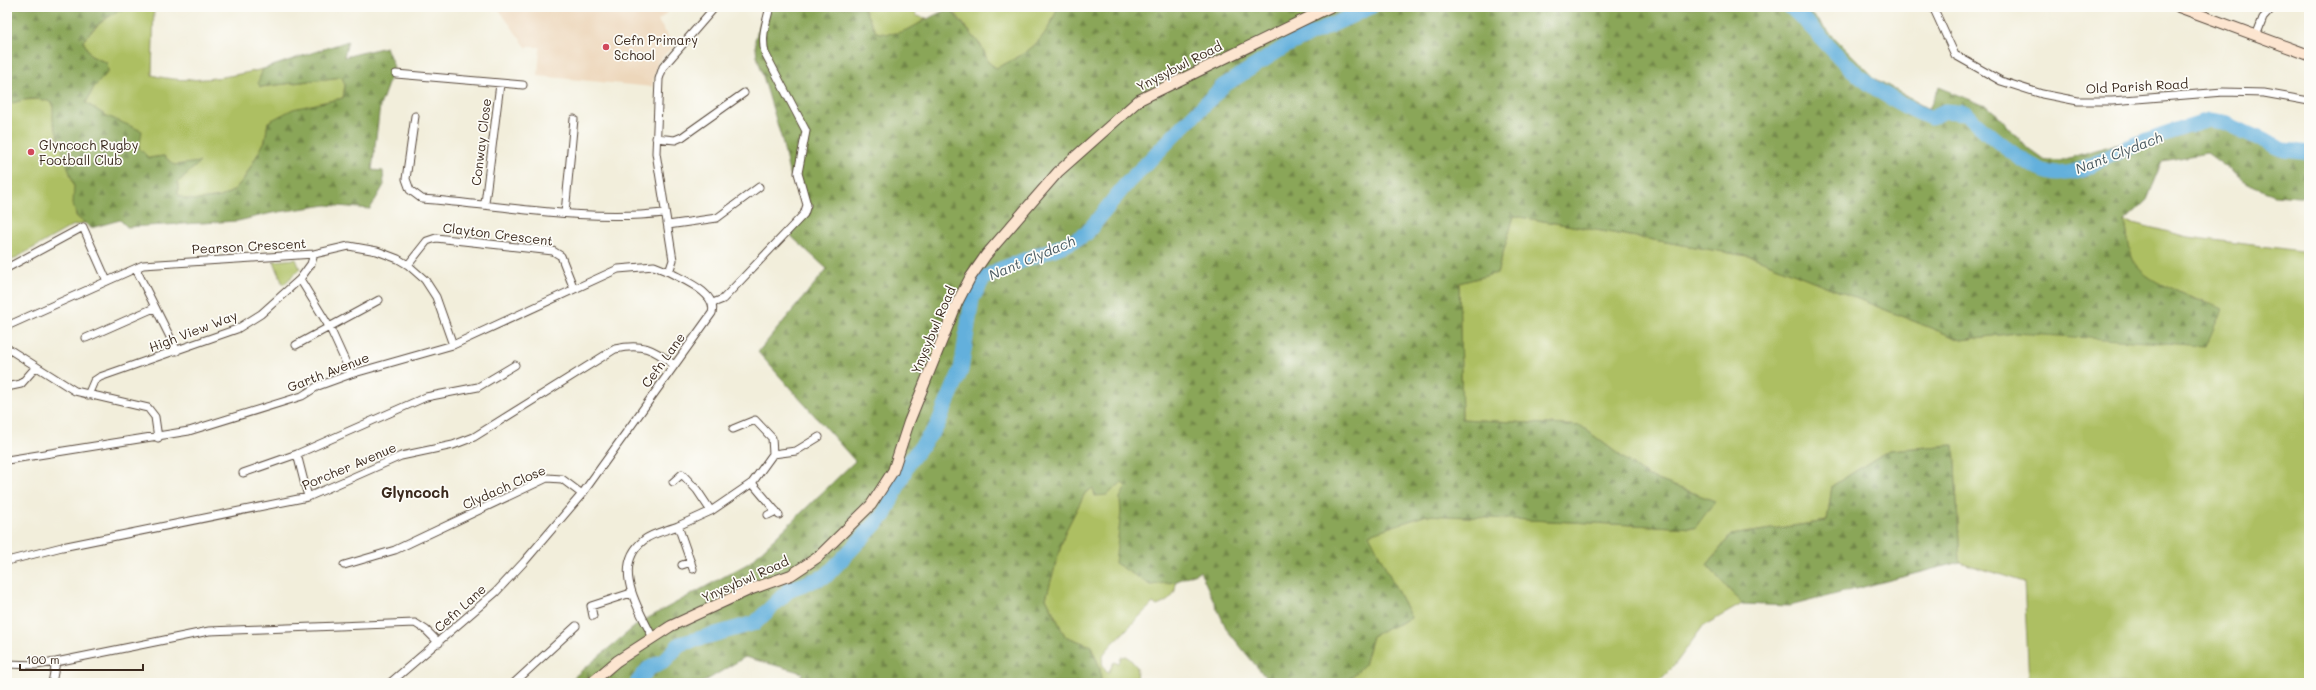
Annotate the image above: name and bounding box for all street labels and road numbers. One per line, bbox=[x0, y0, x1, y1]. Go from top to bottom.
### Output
street label: Ynysybwl Road bbox=[1133, 37, 1224, 94]
street label: Old Parish Road bbox=[2085, 74, 2189, 97]
street label: Conway Close bbox=[467, 97, 494, 187]
street label: Clayton Crescent bbox=[442, 218, 554, 249]
street label: Pearson Crescent bbox=[191, 234, 307, 257]
street label: Ynysybwl Road bbox=[906, 283, 959, 376]
street label: High View Way bbox=[146, 306, 240, 355]
street label: Cefn Lane bbox=[637, 329, 688, 391]
street label: Garth Avenue bbox=[284, 348, 371, 395]
street label: Porcher Avenue bbox=[299, 438, 399, 493]
street label: Clydach Close bbox=[459, 461, 548, 512]
street label: Ynysybwl Road bbox=[698, 552, 791, 605]
street label: Cefn Lane bbox=[430, 580, 489, 635]

